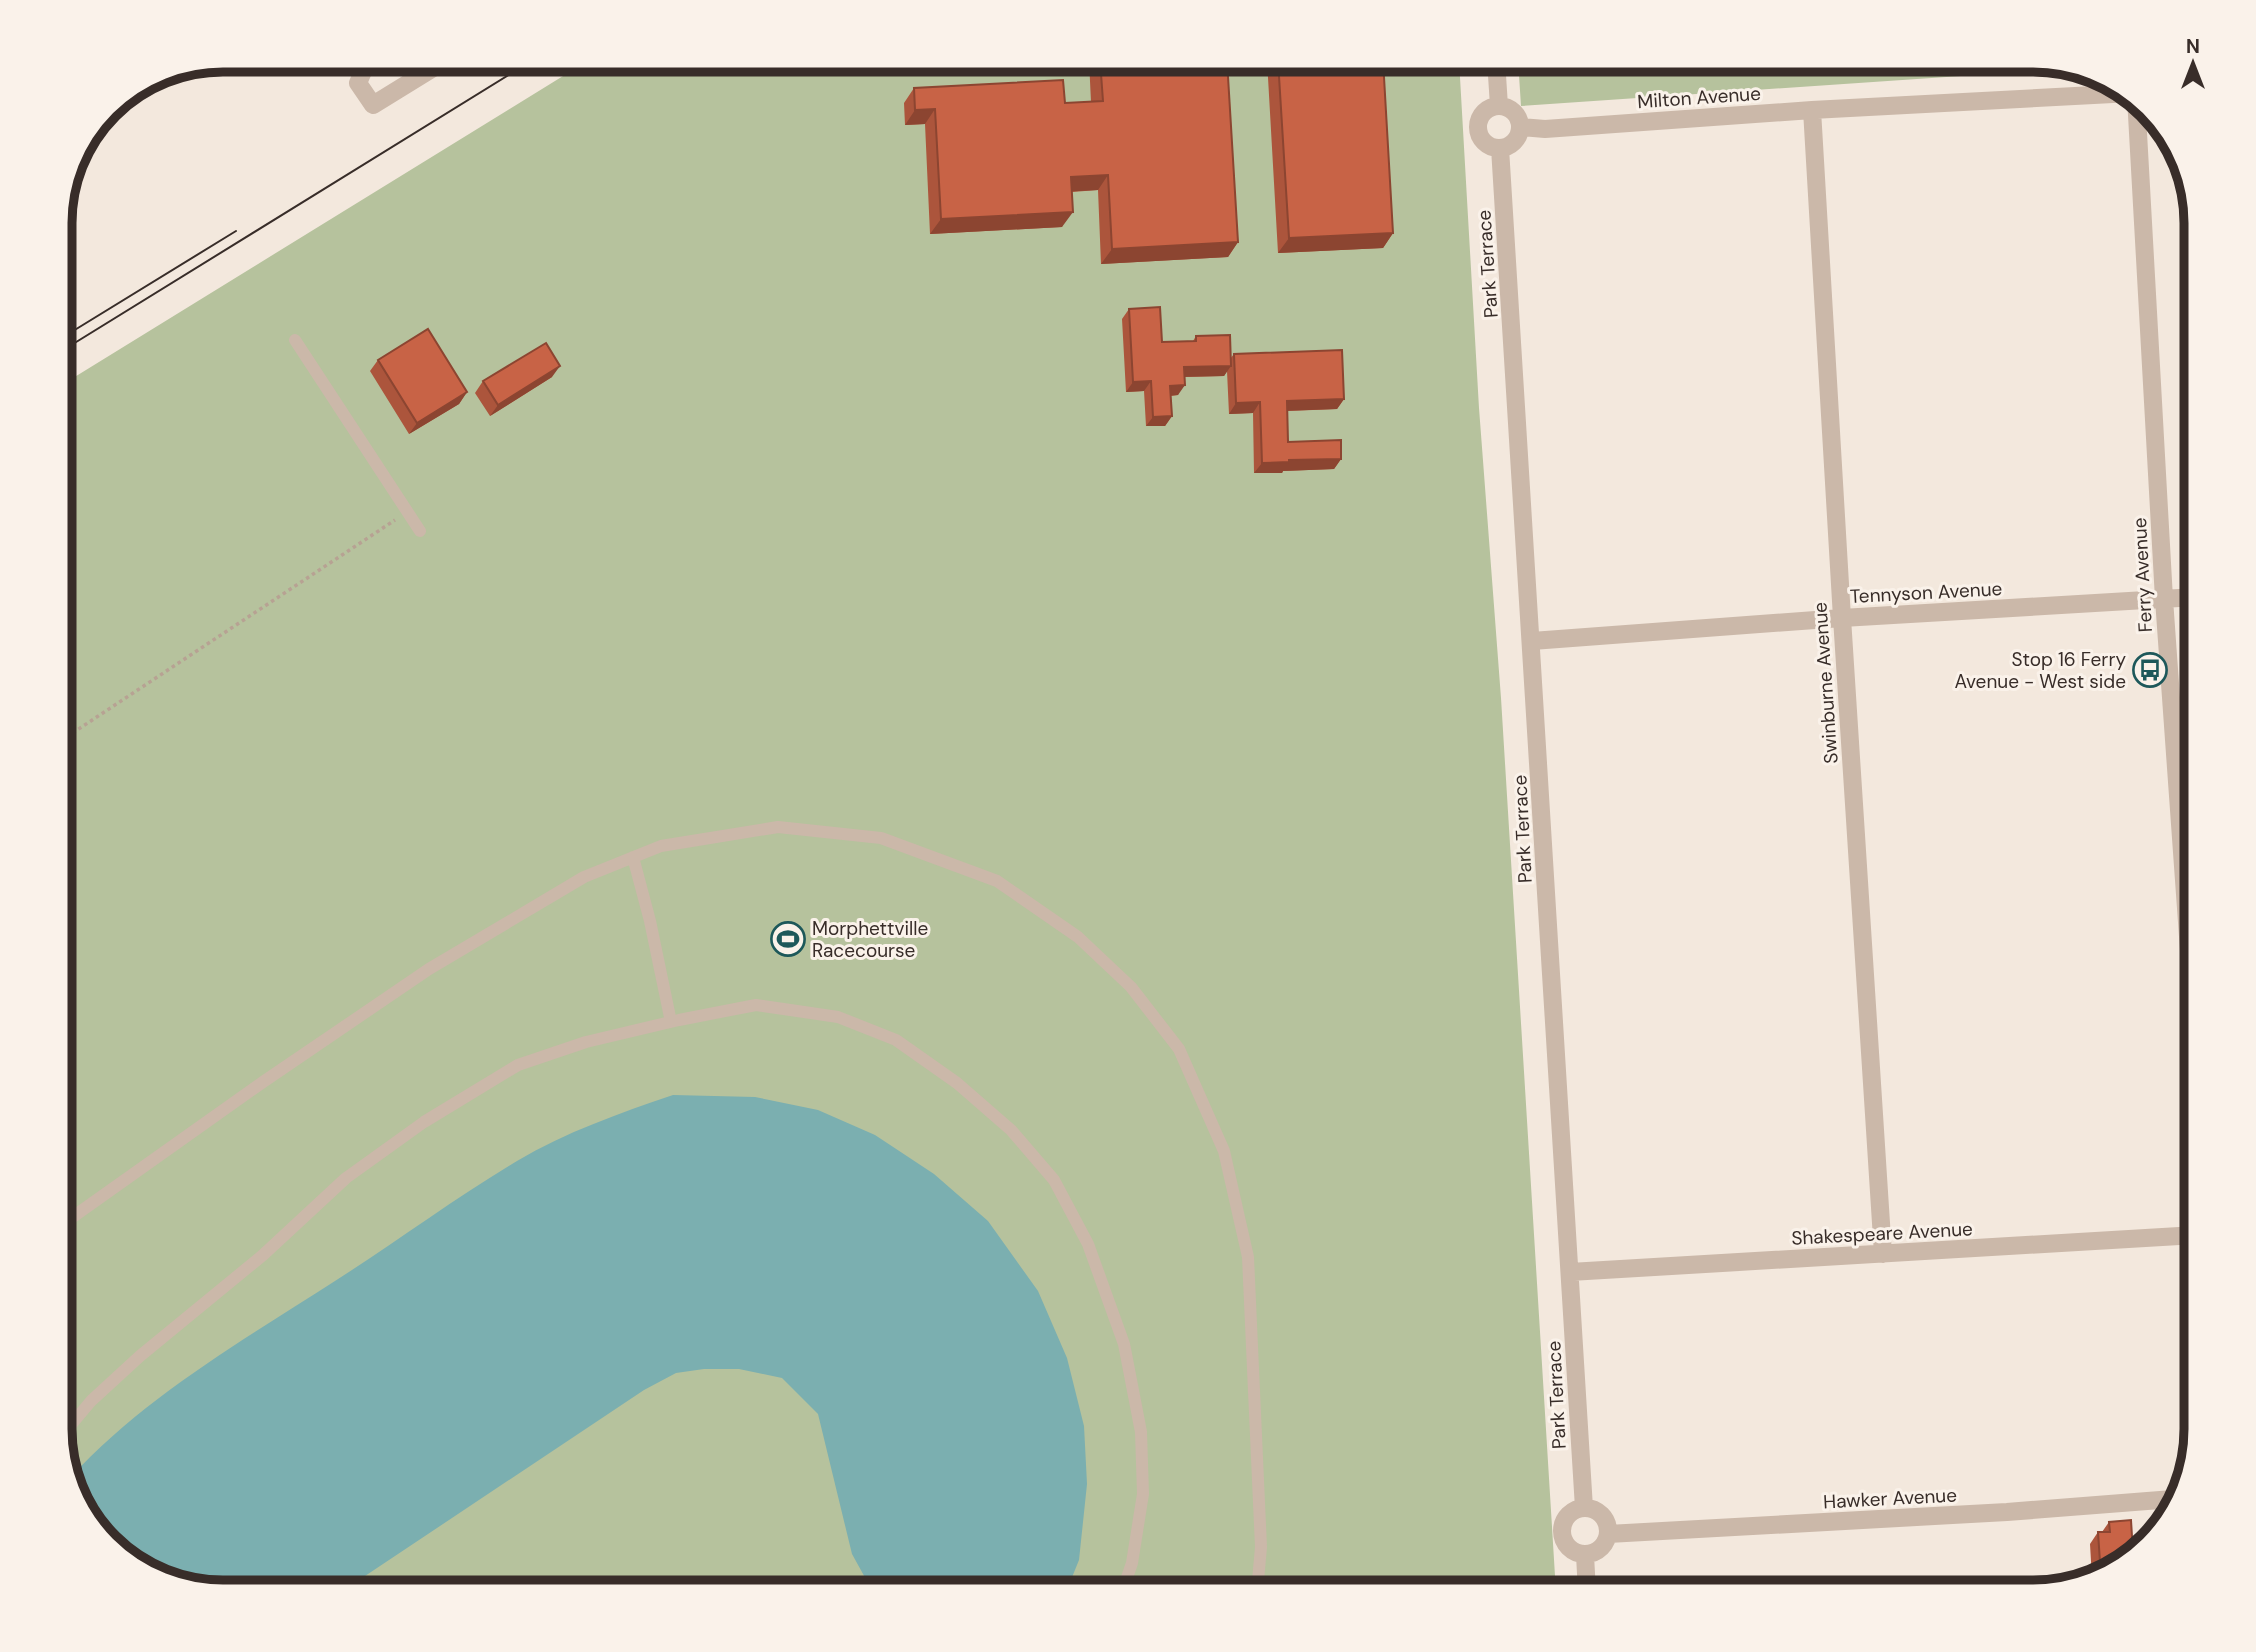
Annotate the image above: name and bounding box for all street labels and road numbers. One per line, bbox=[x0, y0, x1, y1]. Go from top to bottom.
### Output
street label: Milton Avenue bbox=[1636, 81, 1762, 114]
street label: Park Terrace bbox=[1471, 209, 1504, 319]
street label: Ferry Avenue bbox=[2127, 517, 2158, 633]
street label: Tennyson Avenue bbox=[1849, 576, 2003, 609]
street label: Swinburne Avenue bbox=[1807, 601, 1844, 765]
street label: Park Terrace bbox=[1507, 774, 1538, 884]
street label: Shakespeare Avenue bbox=[1791, 1216, 1973, 1251]
street label: Park Terrace bbox=[1541, 1340, 1572, 1450]
street label: Hawker Avenue bbox=[1823, 1483, 1958, 1514]

